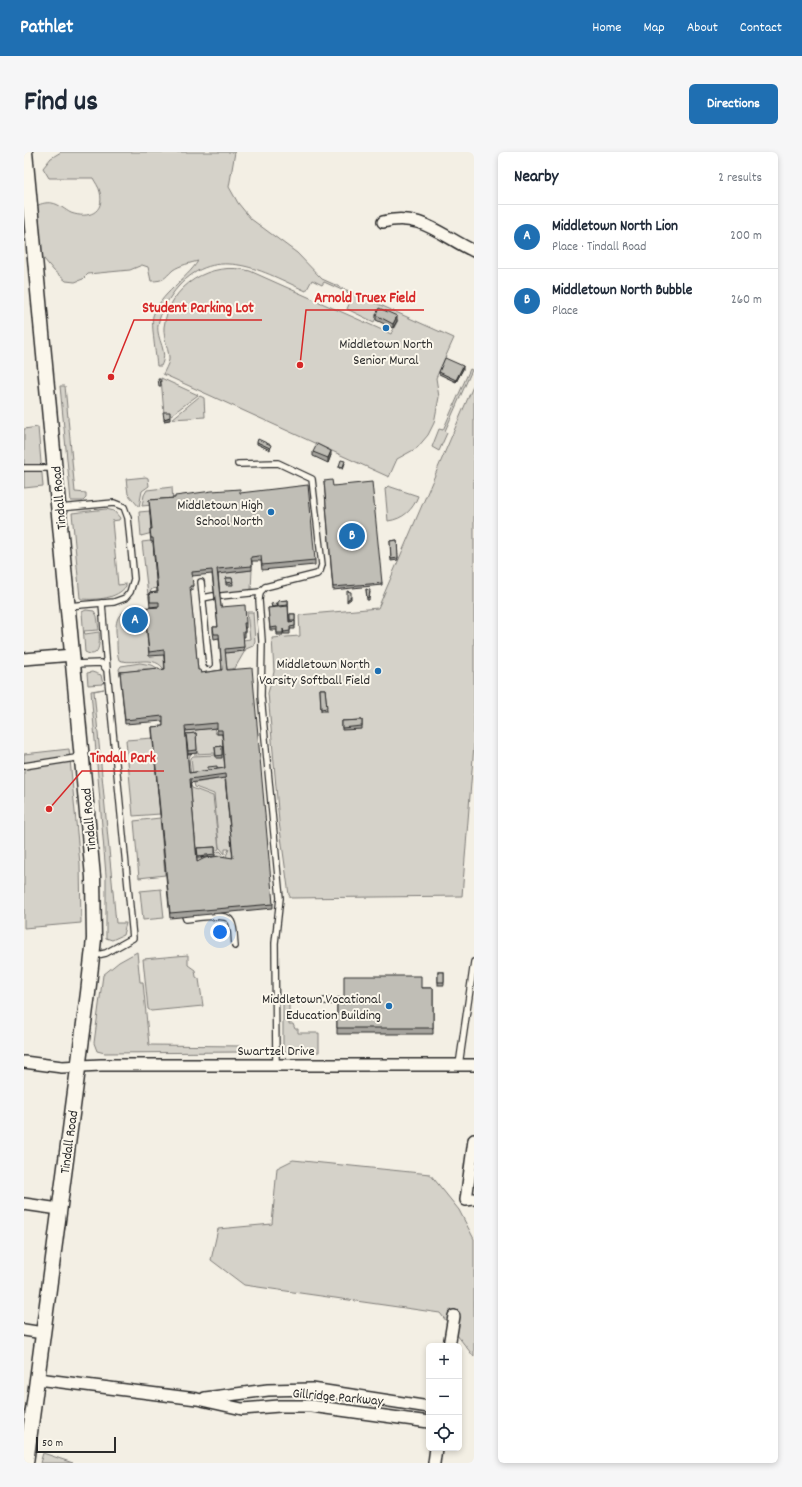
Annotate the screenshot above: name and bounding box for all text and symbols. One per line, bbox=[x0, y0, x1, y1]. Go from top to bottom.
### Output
text: Pathlet bbox=[20, 15, 73, 42]
text: Home bbox=[592, 18, 621, 38]
text: Map bbox=[643, 18, 665, 38]
text: About bbox=[687, 18, 718, 38]
text: Contact bbox=[740, 18, 782, 38]
text: Find us bbox=[24, 84, 98, 124]
button: Directions bbox=[689, 84, 778, 124]
text: Nearby bbox=[514, 166, 558, 190]
text: 2 results bbox=[718, 169, 762, 188]
text: Middletown North Lion bbox=[552, 216, 678, 238]
text: A bbox=[523, 227, 531, 246]
text: 200 m bbox=[730, 227, 762, 246]
text: Place · Tindall Road bbox=[552, 238, 646, 257]
text: Middletown North Bubble bbox=[552, 280, 692, 302]
callout: Arnold Truex Field bbox=[306, 283, 424, 310]
text: Arnold Truex Field bbox=[314, 288, 416, 310]
text: B bbox=[524, 291, 530, 310]
text: 260 m bbox=[731, 291, 762, 310]
callout: Student Parking Lot bbox=[134, 293, 262, 320]
text: Student Parking Lot bbox=[142, 298, 254, 320]
text: Place bbox=[552, 302, 578, 321]
marker: Middletown North Senior Mural bbox=[381, 323, 391, 333]
place label: Middletown North Senior Mural bbox=[339, 335, 433, 371]
street label: Tindall Road bbox=[47, 465, 73, 530]
place label: Middletown High School North bbox=[177, 496, 263, 532]
marker: Middletown High School North bbox=[266, 507, 276, 517]
pin: B bbox=[339, 521, 365, 551]
pin: A bbox=[122, 605, 148, 635]
place label: Middletown North Varsity Softball Field bbox=[259, 655, 370, 691]
marker: Middletown North Varsity Softball Field bbox=[373, 666, 383, 676]
callout: Tindall Park bbox=[82, 744, 164, 771]
text: Tindall Park bbox=[90, 748, 156, 770]
street label: Tindall Road bbox=[77, 787, 103, 852]
your location bbox=[210, 922, 230, 942]
place label: Middletown Vocational Education Building bbox=[262, 990, 382, 1026]
marker: Middletown Vocational Education Building bbox=[384, 1001, 394, 1011]
street label: Swartzel Drive bbox=[237, 1042, 315, 1062]
street label: Tindall Road bbox=[56, 1109, 84, 1175]
map controls bbox=[426, 1343, 462, 1451]
button: + bbox=[426, 1343, 462, 1379]
button: − bbox=[426, 1379, 462, 1415]
street label: Gillridge Parkway bbox=[292, 1384, 384, 1412]
button: locate bbox=[426, 1415, 462, 1451]
scale bar bbox=[36, 1435, 116, 1454]
text: 50 m bbox=[42, 1436, 63, 1452]

